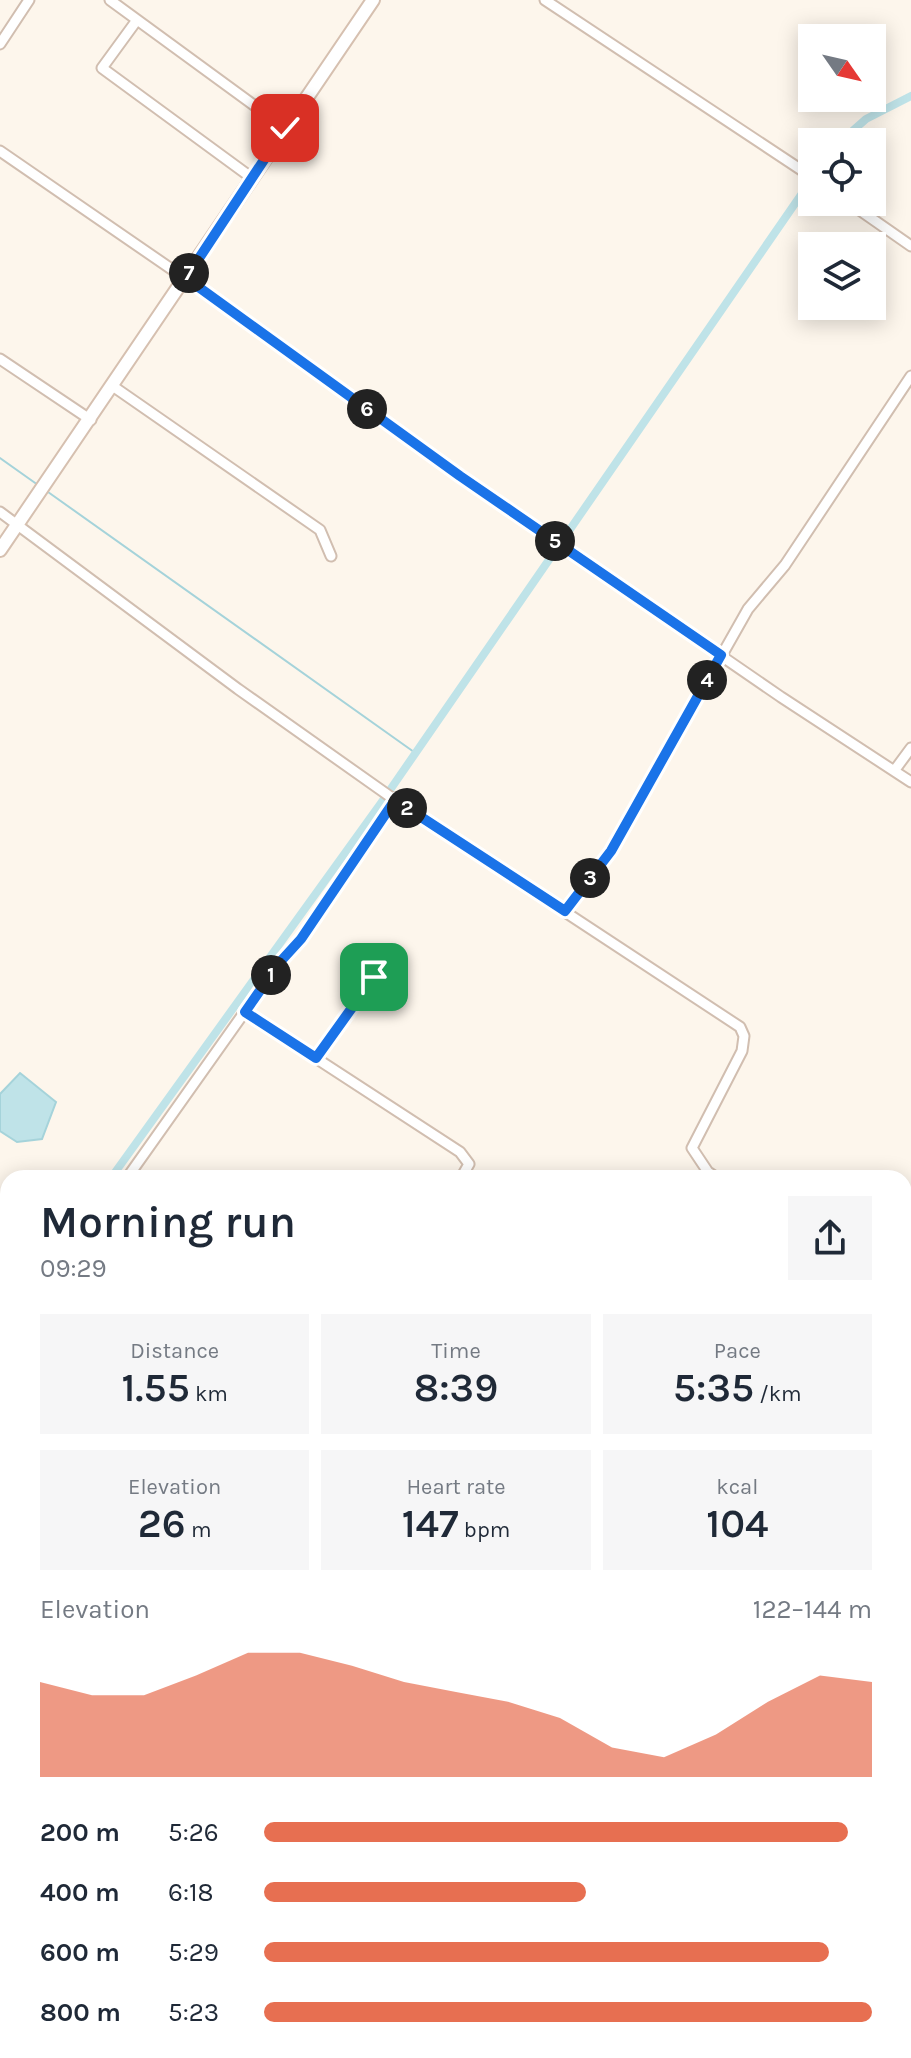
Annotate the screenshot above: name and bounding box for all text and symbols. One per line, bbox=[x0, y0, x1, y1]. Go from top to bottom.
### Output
north arrow bbox=[798, 24, 886, 112]
map controls bbox=[798, 24, 886, 320]
pin bbox=[251, 94, 319, 162]
icon: check bbox=[263, 106, 307, 150]
button: locate bbox=[798, 128, 886, 216]
button: layers bbox=[798, 232, 886, 320]
pin: 7 bbox=[169, 253, 209, 293]
text: 7 bbox=[184, 260, 194, 286]
pin: 6 bbox=[347, 389, 387, 429]
text: 6 bbox=[360, 396, 374, 422]
pin: 5 bbox=[535, 521, 575, 561]
text: 5 bbox=[549, 528, 561, 554]
pin: 4 bbox=[687, 660, 727, 700]
text: 4 bbox=[700, 667, 714, 693]
pin: 2 bbox=[387, 788, 427, 828]
text: 2 bbox=[400, 795, 414, 821]
pin: 3 bbox=[570, 858, 610, 898]
text: 3 bbox=[583, 865, 597, 891]
pin bbox=[340, 943, 408, 1011]
pin: 1 bbox=[251, 955, 291, 995]
icon: arrive bbox=[352, 955, 396, 999]
text: 1 bbox=[267, 962, 275, 988]
button: share bbox=[788, 1196, 872, 1280]
text: Morning run bbox=[40, 1197, 296, 1248]
text: 09:29 bbox=[40, 1253, 107, 1284]
text: Distance bbox=[130, 1338, 219, 1364]
text: Time bbox=[431, 1338, 481, 1364]
text: Pace bbox=[714, 1338, 761, 1364]
text: 1.55 bbox=[121, 1364, 190, 1411]
text: 8:39 bbox=[414, 1364, 498, 1411]
text: 5:35 bbox=[673, 1364, 754, 1411]
text: km bbox=[190, 1381, 228, 1407]
text: /km bbox=[754, 1381, 802, 1407]
text: Elevation bbox=[128, 1474, 221, 1500]
text: Heart rate bbox=[406, 1474, 506, 1500]
text: kcal bbox=[716, 1474, 758, 1500]
text: 26 bbox=[138, 1500, 186, 1547]
text: 147 bbox=[402, 1500, 459, 1547]
text: 104 bbox=[706, 1500, 768, 1547]
text: m bbox=[186, 1517, 211, 1543]
text: bpm bbox=[459, 1517, 510, 1543]
text: Elevation bbox=[40, 1594, 150, 1625]
text: 122–144 m bbox=[753, 1594, 872, 1625]
text: 200 m bbox=[40, 1817, 120, 1848]
text: 5:26 bbox=[168, 1817, 219, 1848]
text: 400 m bbox=[40, 1877, 120, 1908]
text: 6:18 bbox=[168, 1877, 213, 1908]
text: 600 m bbox=[40, 1937, 120, 1968]
text: 5:29 bbox=[168, 1937, 219, 1968]
text: 800 m bbox=[40, 1997, 121, 2028]
text: 5:23 bbox=[168, 1997, 219, 2028]

